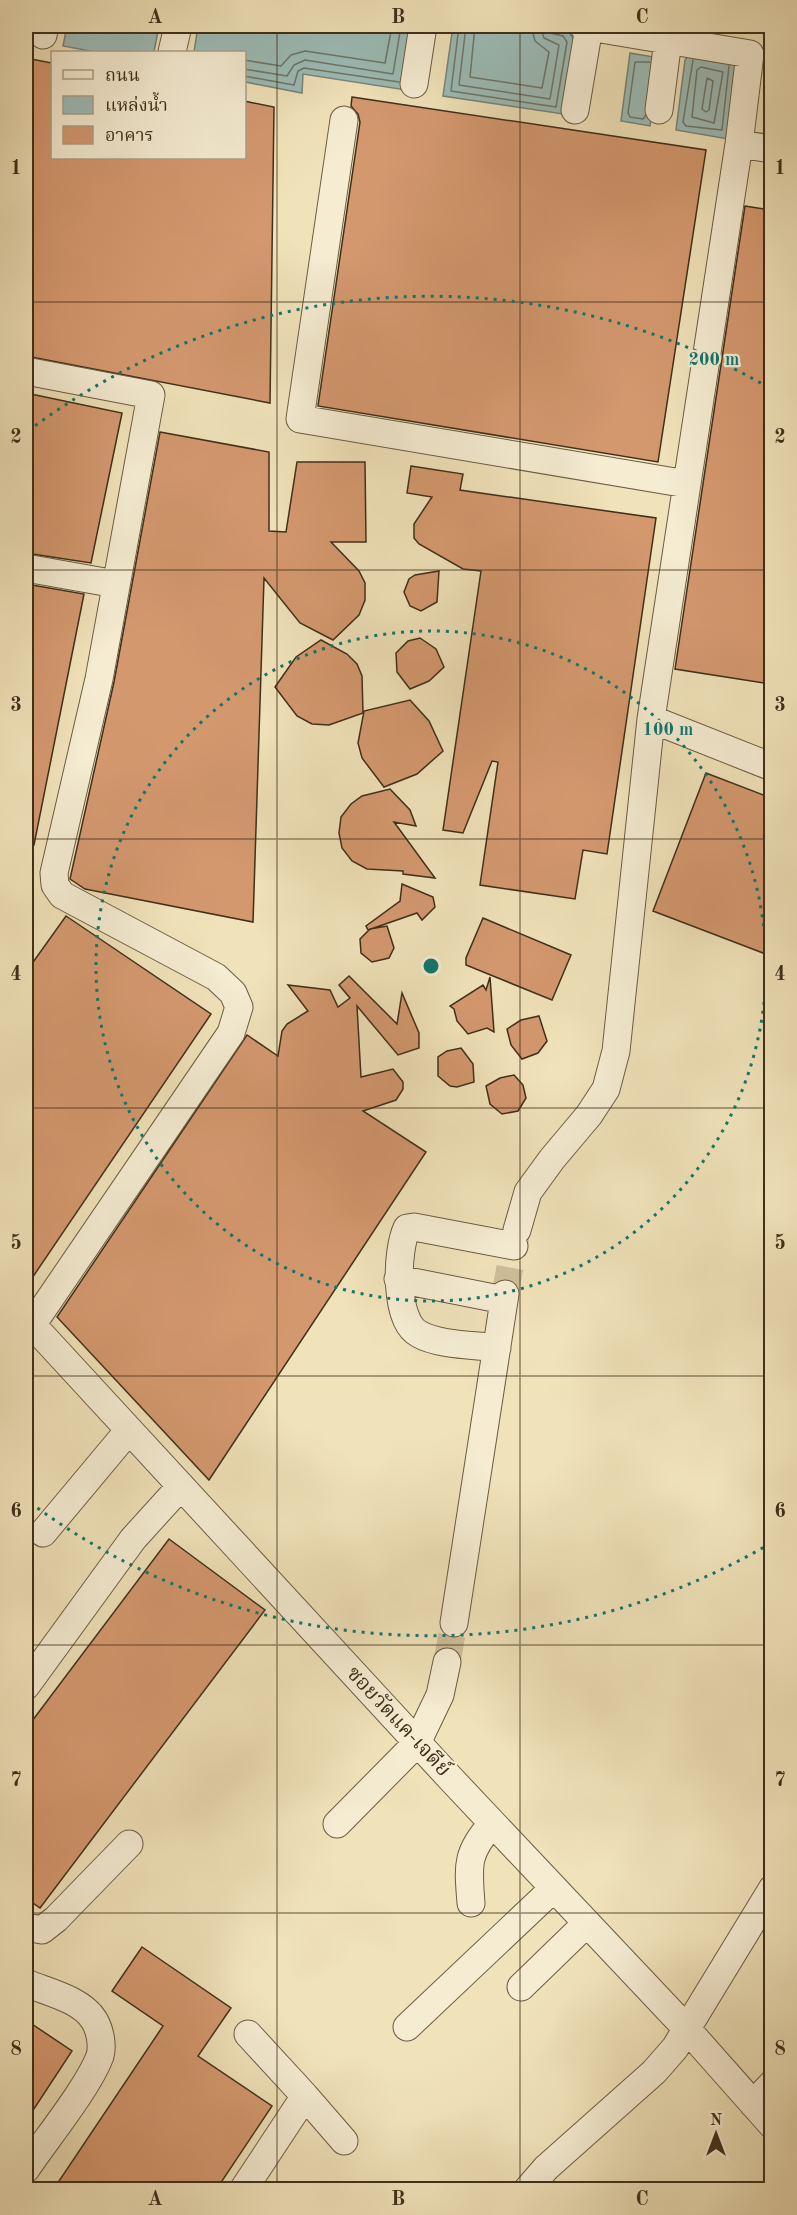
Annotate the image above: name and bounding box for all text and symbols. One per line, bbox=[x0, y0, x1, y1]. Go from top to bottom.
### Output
text: A bbox=[147, 8, 163, 28]
text: B bbox=[391, 8, 405, 28]
text: C bbox=[635, 8, 649, 28]
legend bbox=[51, 51, 246, 159]
text: ถนน bbox=[105, 67, 140, 85]
text: แหล่งน้ำ bbox=[105, 91, 168, 115]
text: อาคาร bbox=[105, 127, 154, 145]
text: 1 bbox=[10, 159, 22, 179]
text: 1 bbox=[774, 159, 786, 179]
text: 200 m bbox=[689, 351, 739, 369]
text: 2 bbox=[10, 428, 22, 448]
text: 2 bbox=[774, 428, 786, 448]
text: 3 bbox=[10, 696, 22, 716]
text: 3 bbox=[774, 696, 786, 716]
text: 100 m bbox=[643, 721, 693, 739]
centre of rings bbox=[421, 956, 441, 976]
text: 4 bbox=[10, 965, 22, 985]
text: 4 bbox=[774, 965, 786, 985]
text: 5 bbox=[10, 1233, 22, 1254]
text: 5 bbox=[774, 1233, 786, 1254]
text: 6 bbox=[10, 1502, 22, 1522]
text: 6 bbox=[774, 1502, 786, 1522]
street label: ซอยวัดแค-เจดีย์ bbox=[342, 1660, 457, 1781]
text: 7 bbox=[10, 1771, 22, 1791]
text: 7 bbox=[774, 1771, 786, 1791]
text: 8 bbox=[10, 2040, 22, 2060]
text: 8 bbox=[774, 2040, 786, 2060]
north arrow bbox=[686, 2104, 746, 2164]
text: N bbox=[710, 2113, 723, 2129]
text: A bbox=[147, 2190, 163, 2210]
text: B bbox=[391, 2190, 405, 2210]
text: C bbox=[635, 2190, 649, 2210]

